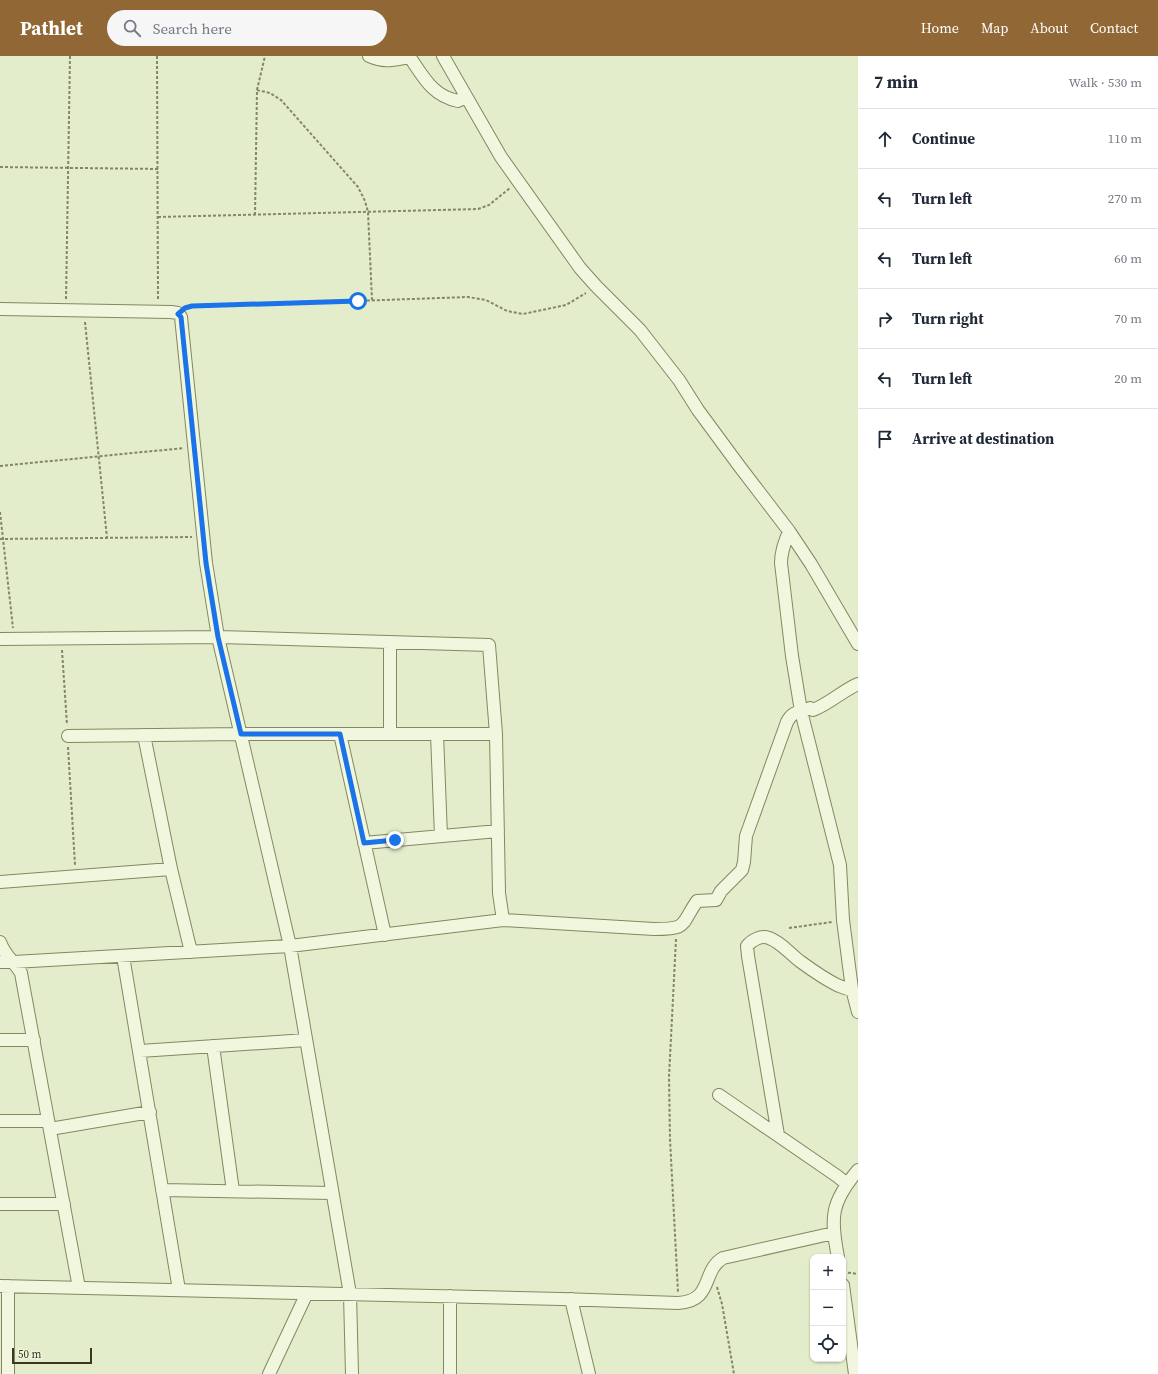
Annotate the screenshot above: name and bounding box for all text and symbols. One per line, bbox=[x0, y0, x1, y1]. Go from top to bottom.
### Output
search box bbox=[107, 10, 387, 46]
text: Pathlet bbox=[20, 15, 83, 41]
icon: search bbox=[121, 17, 143, 39]
text: Search here bbox=[153, 18, 232, 39]
text: Home bbox=[921, 18, 959, 38]
text: Map bbox=[981, 18, 1008, 38]
text: About bbox=[1030, 18, 1068, 38]
text: Contact bbox=[1090, 18, 1138, 38]
text: 7 min bbox=[874, 70, 918, 94]
text: Walk · 530 m bbox=[1069, 74, 1142, 91]
icon: ahead bbox=[874, 128, 896, 150]
text: Continue bbox=[912, 128, 975, 149]
text: 110 m bbox=[1108, 130, 1142, 147]
icon: left bbox=[874, 188, 896, 210]
text: Turn left bbox=[912, 188, 972, 209]
text: 270 m bbox=[1108, 190, 1142, 207]
icon: left bbox=[874, 248, 896, 270]
text: Turn left bbox=[912, 248, 972, 269]
text: 60 m bbox=[1114, 250, 1142, 267]
route start bbox=[349, 292, 367, 310]
icon: right bbox=[874, 308, 896, 330]
text: Turn right bbox=[912, 308, 984, 329]
text: 70 m bbox=[1114, 310, 1142, 327]
icon: left bbox=[874, 368, 896, 390]
text: Turn left bbox=[912, 368, 972, 389]
text: 20 m bbox=[1114, 370, 1142, 387]
icon: arrive bbox=[874, 428, 896, 450]
text: Arrive at destination bbox=[912, 428, 1054, 449]
route end bbox=[386, 831, 404, 849]
map controls bbox=[810, 1254, 846, 1362]
button: + bbox=[810, 1254, 846, 1290]
button: − bbox=[810, 1290, 846, 1326]
button: locate bbox=[810, 1326, 846, 1362]
scale bar bbox=[12, 1346, 92, 1365]
text: 50 m bbox=[18, 1347, 41, 1362]

